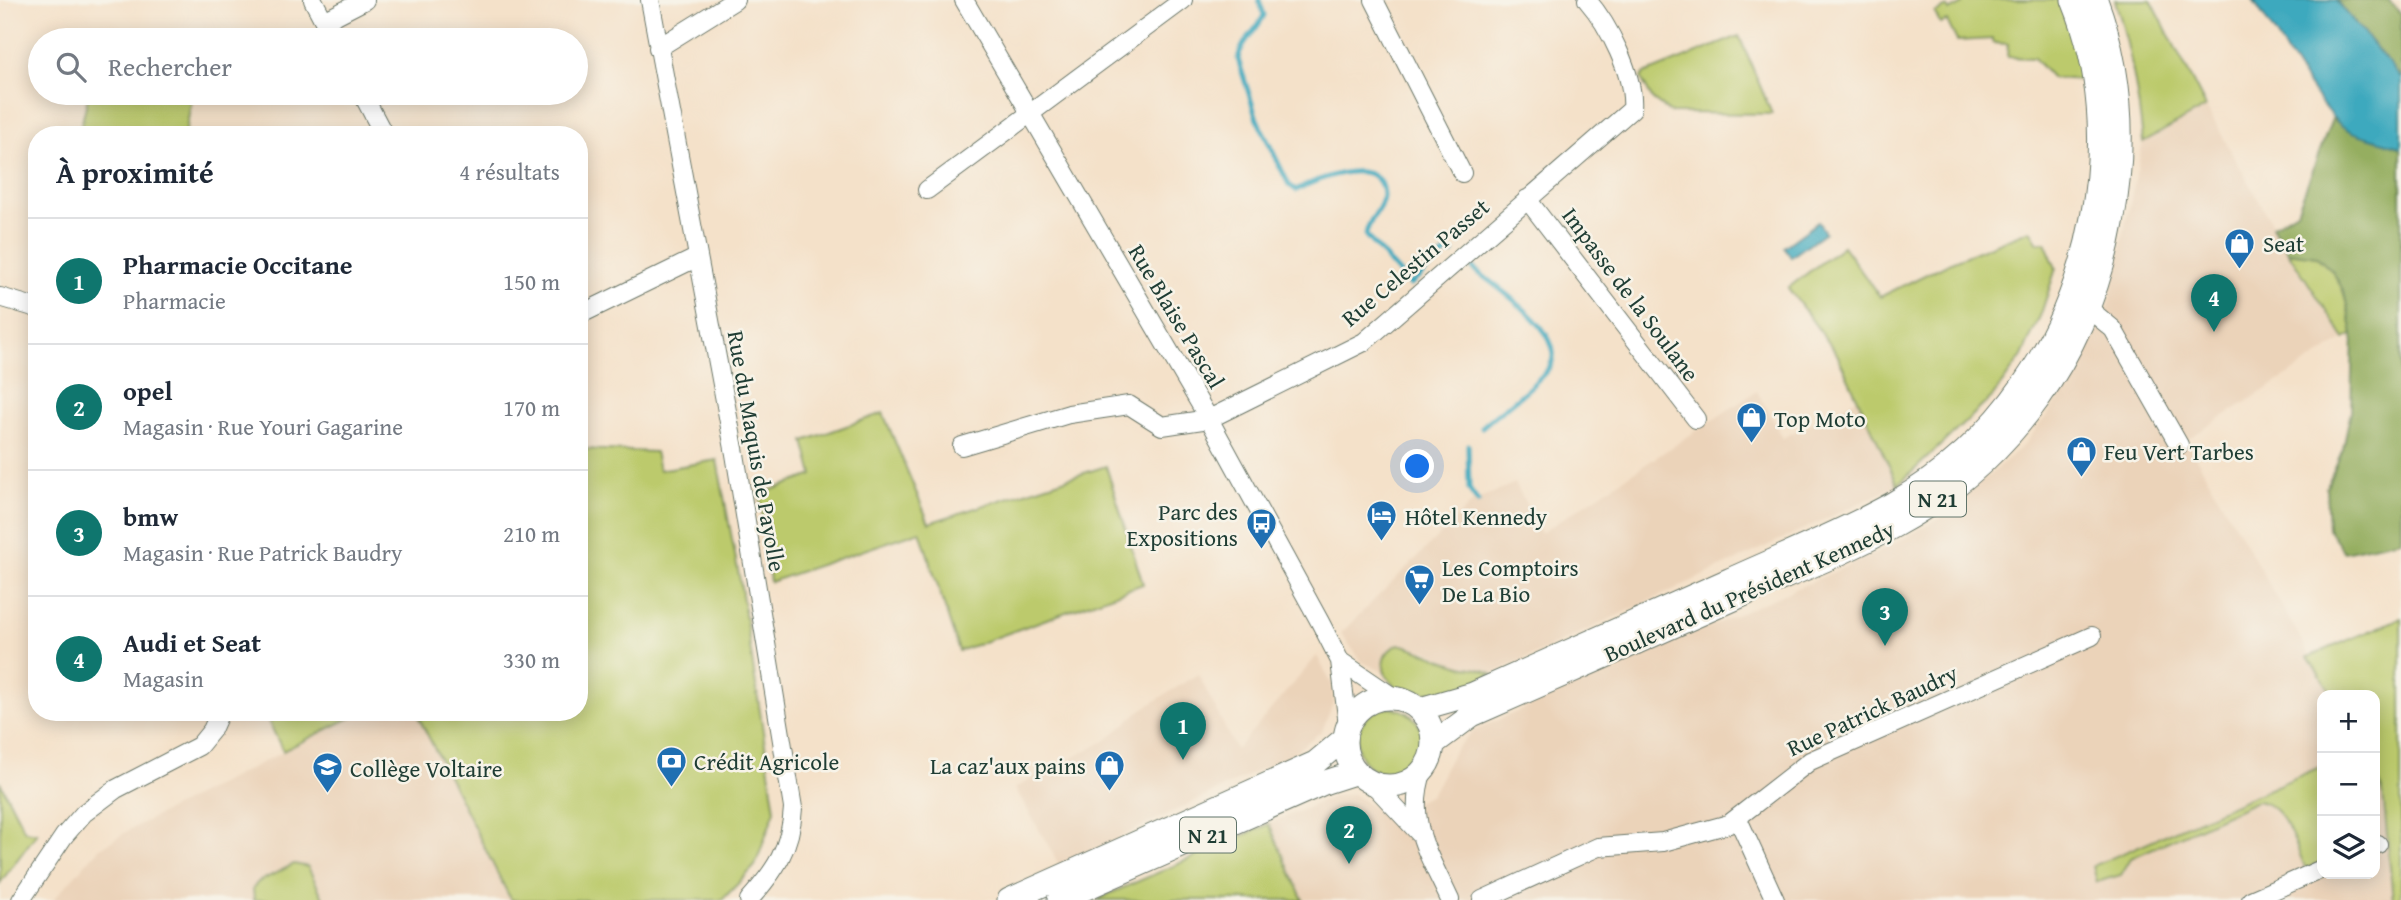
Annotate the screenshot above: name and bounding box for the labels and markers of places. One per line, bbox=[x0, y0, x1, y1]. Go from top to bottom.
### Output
shop icon: Seat bbox=[2223, 226, 2257, 270]
place label: Seat bbox=[2263, 227, 2304, 260]
pin: 4 bbox=[2191, 274, 2237, 332]
shop icon: Top Moto bbox=[1734, 401, 1768, 445]
place label: Top Moto bbox=[1774, 402, 1866, 435]
shop icon: Feu Vert Tarbes bbox=[2064, 434, 2098, 478]
place label: Feu Vert Tarbes bbox=[2104, 435, 2254, 468]
place label: Parc des Expositions bbox=[1127, 495, 1238, 554]
hotel icon: Hôtel Kennedy bbox=[1365, 499, 1399, 543]
place label: Hôtel Kennedy bbox=[1405, 500, 1548, 533]
bus stop icon: Parc des Expositions bbox=[1244, 507, 1278, 551]
place label: Les Comptoirs De La Bio bbox=[1442, 551, 1579, 610]
supermarket icon: Les Comptoirs De La Bio bbox=[1402, 563, 1436, 607]
pin: 3 bbox=[1862, 588, 1908, 646]
pin: 1 bbox=[1160, 702, 1206, 760]
bank icon: Crédit Agricole bbox=[654, 744, 688, 788]
place label: Crédit Agricole bbox=[694, 745, 839, 778]
shop icon: La caz'aux pains bbox=[1092, 748, 1126, 792]
place label: La caz'aux pains bbox=[930, 749, 1086, 782]
school or university icon: Collège Voltaire bbox=[310, 751, 344, 795]
place label: Collège Voltaire bbox=[350, 752, 503, 785]
pin: 2 bbox=[1326, 806, 1372, 864]

